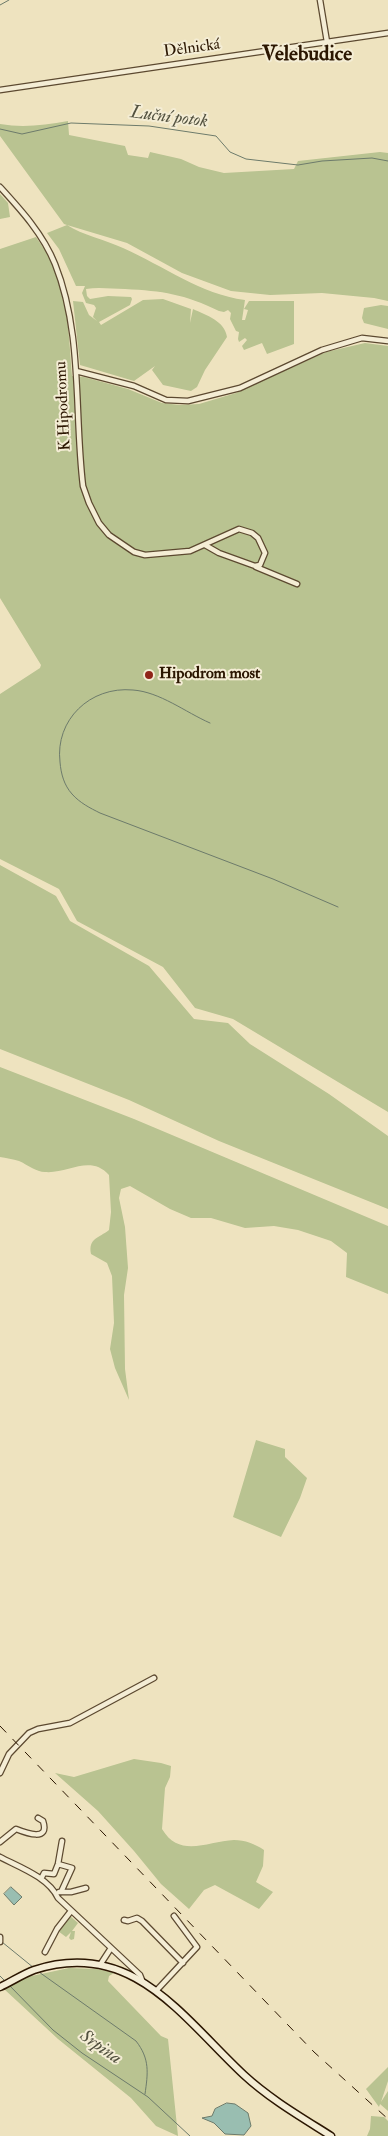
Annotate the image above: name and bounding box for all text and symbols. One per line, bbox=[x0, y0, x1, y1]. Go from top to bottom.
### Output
street label: Dělnická bbox=[163, 36, 221, 62]
district label: Velebudice bbox=[262, 42, 352, 68]
water label: Luční potok bbox=[129, 103, 209, 133]
street label: K Hipodromu bbox=[52, 361, 76, 451]
place label: Hipodrom most bbox=[159, 665, 260, 685]
marker: Hipodrom most bbox=[143, 669, 155, 681]
water label: Srpina bbox=[75, 2026, 125, 2070]

